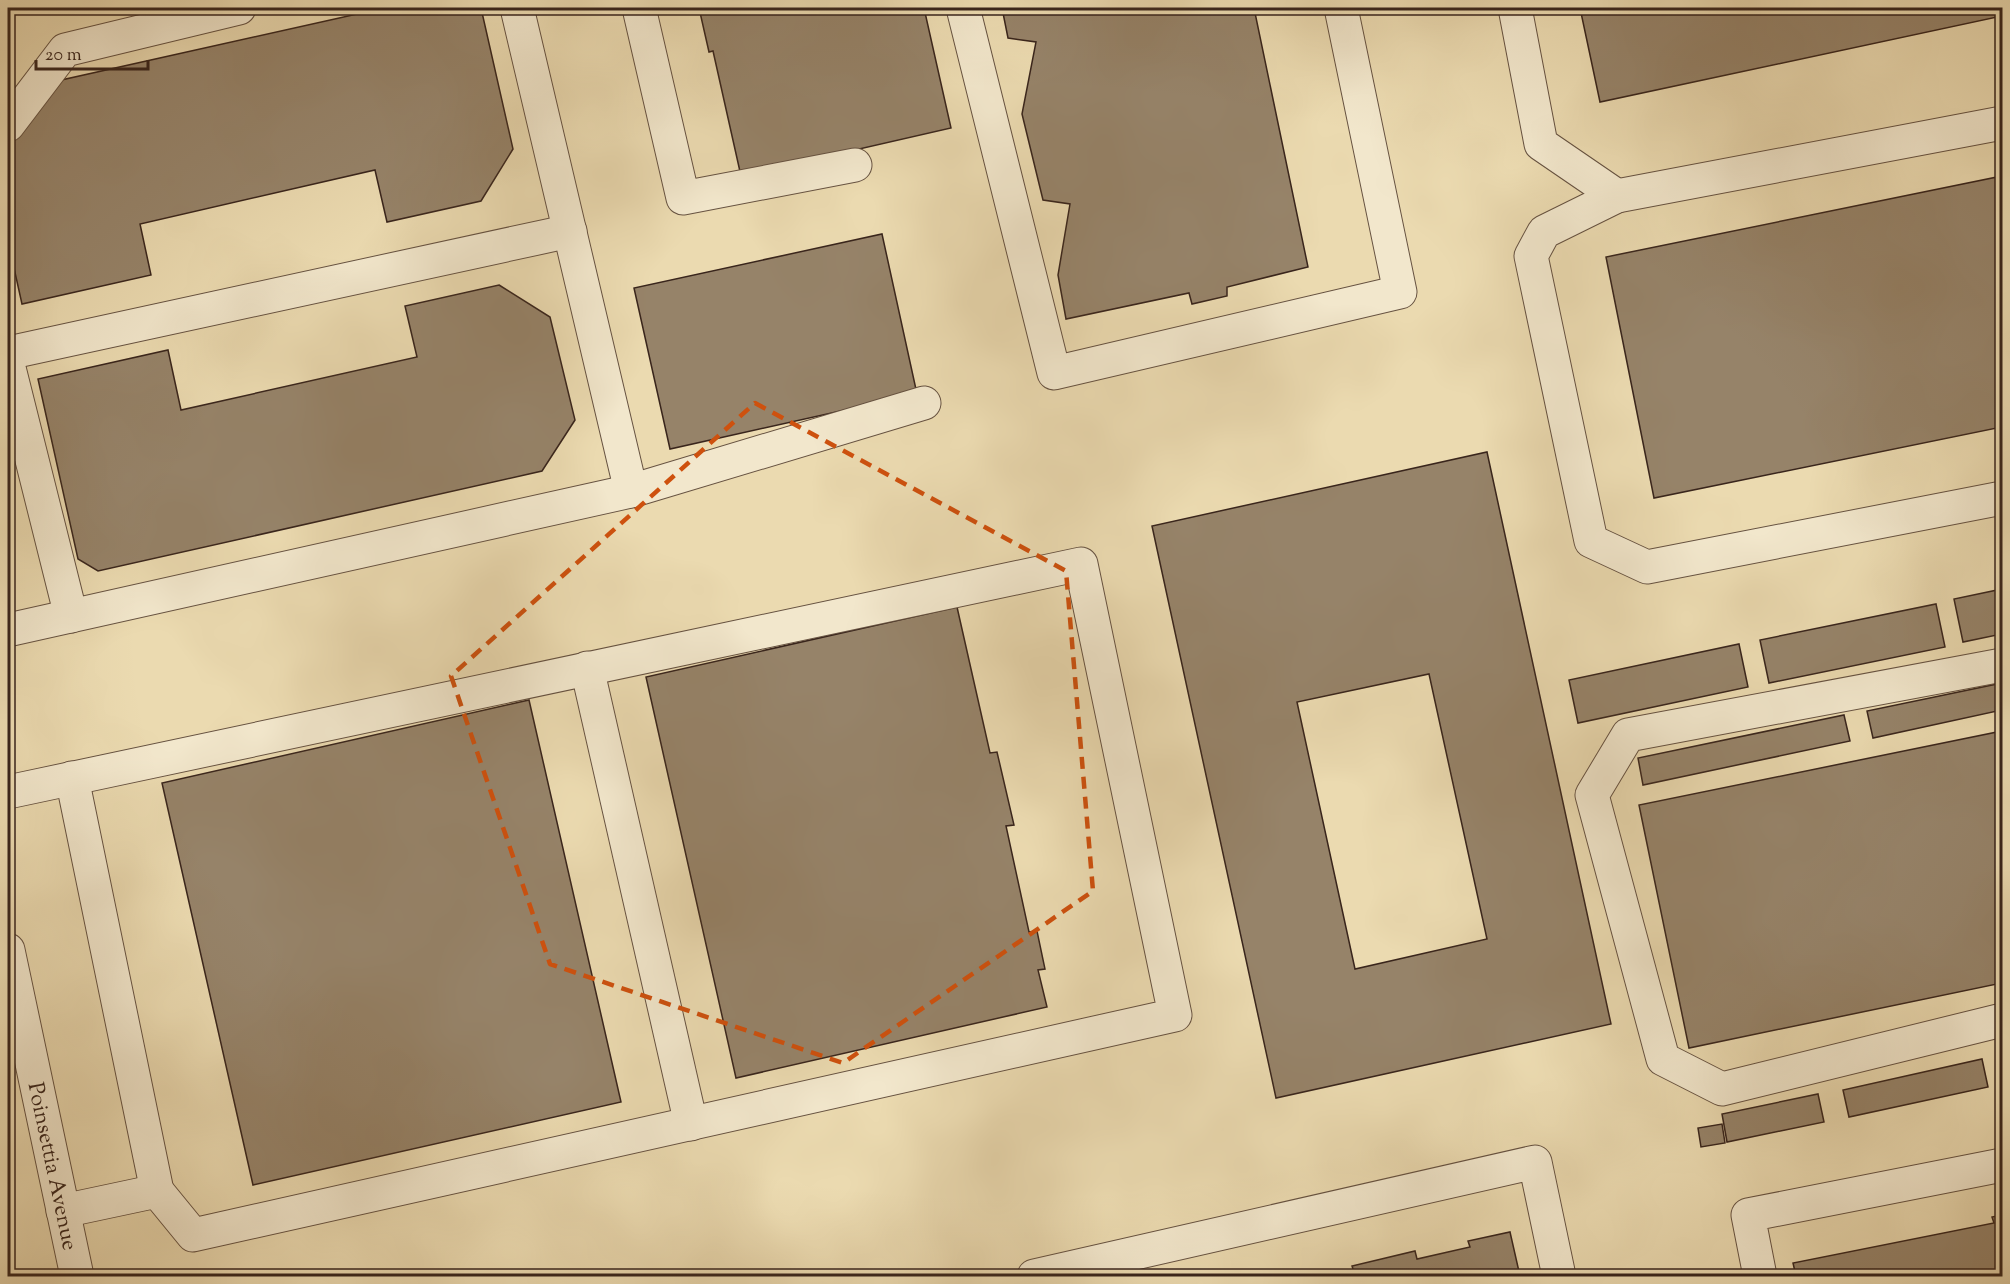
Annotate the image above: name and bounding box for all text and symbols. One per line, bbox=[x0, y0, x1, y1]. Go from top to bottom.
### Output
scale bar bbox=[36, 33, 148, 71]
text: 20 m bbox=[45, 43, 82, 69]
street label: Poinsettia Avenue bbox=[18, 1080, 85, 1254]

